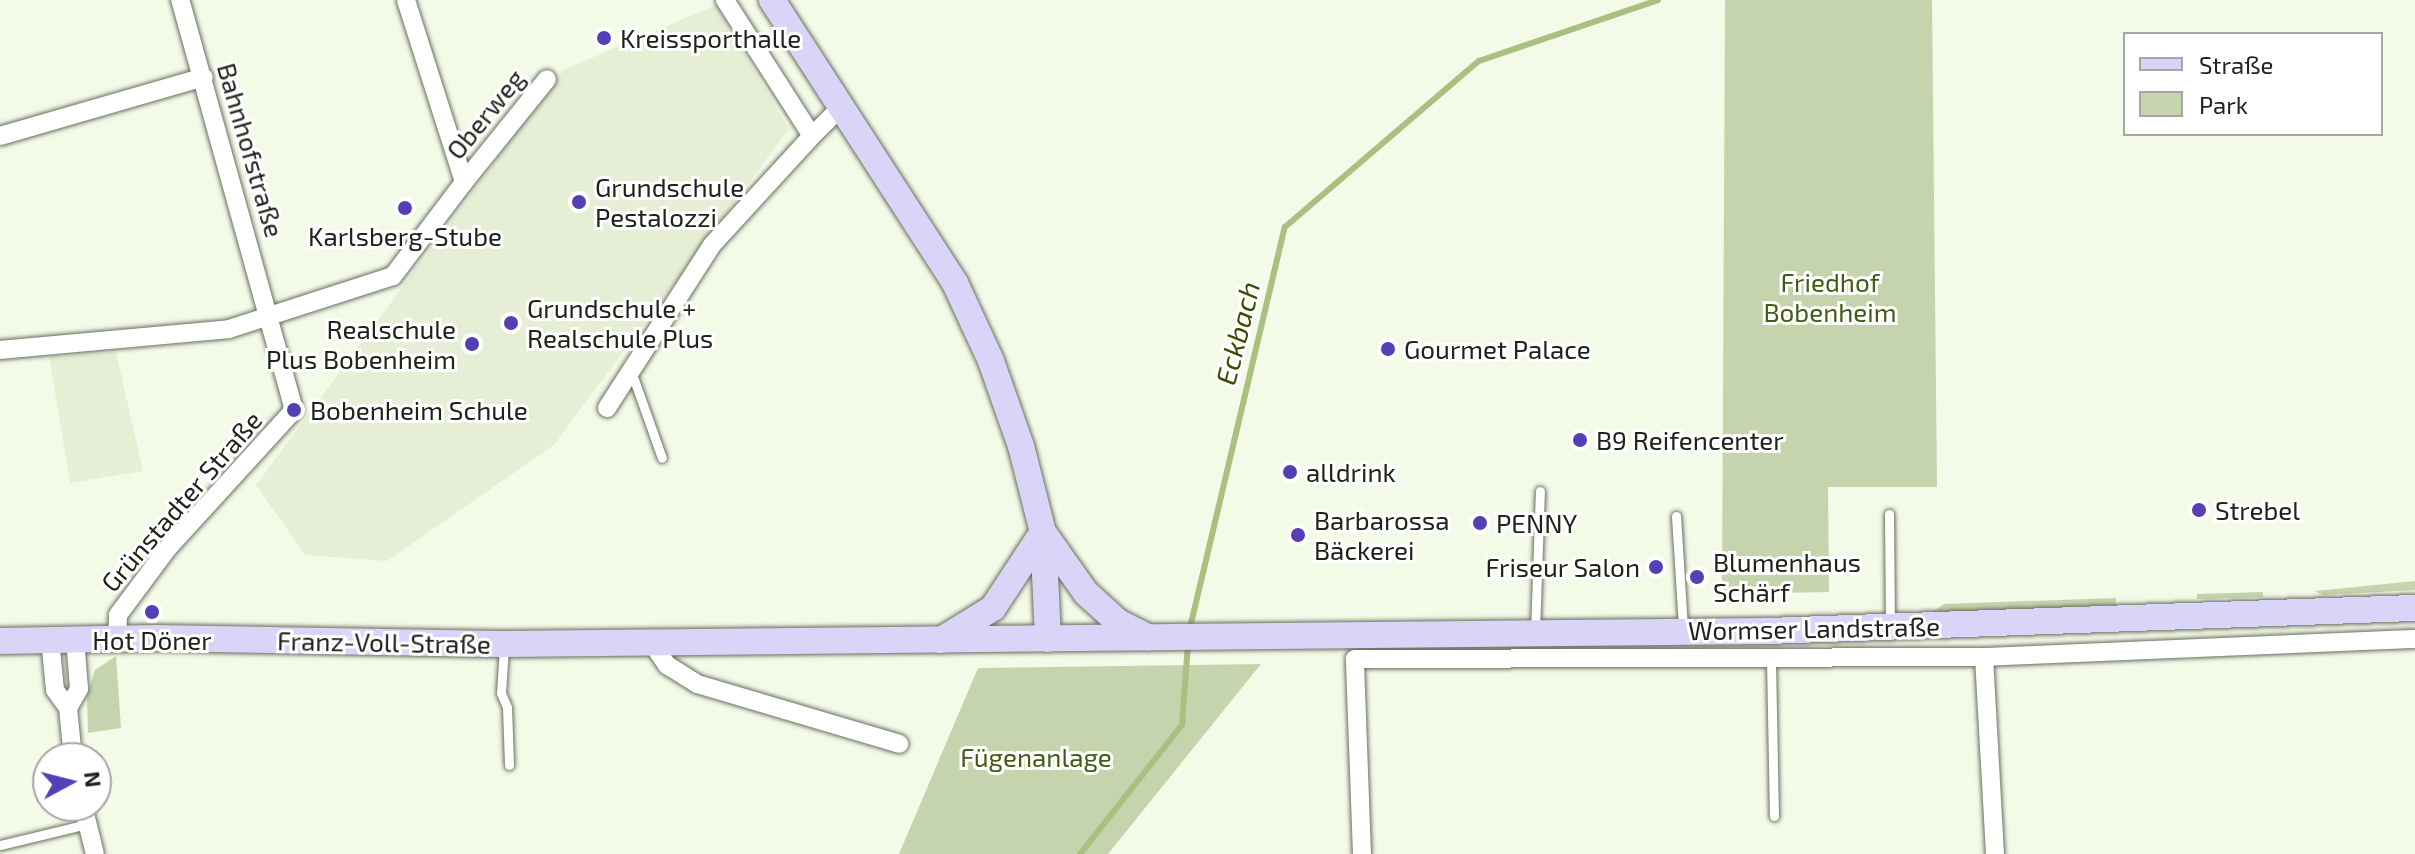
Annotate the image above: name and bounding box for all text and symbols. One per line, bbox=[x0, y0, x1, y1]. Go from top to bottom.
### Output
place label: Kreissporthalle bbox=[620, 22, 801, 54]
marker: Kreissporthalle bbox=[595, 29, 613, 47]
legend bbox=[2123, 32, 2383, 136]
text: Straße bbox=[2199, 50, 2273, 79]
street label: Bahnhofstraße bbox=[211, 59, 291, 241]
street label: Oberweg bbox=[439, 63, 531, 165]
text: Park bbox=[2199, 90, 2248, 119]
place label: Grundschule Pestalozzi bbox=[595, 171, 744, 232]
marker: Grundschule Pestalozzi bbox=[570, 193, 588, 211]
marker: Karlsberg-Stube bbox=[396, 199, 414, 217]
place label: Karlsberg-Stube bbox=[308, 220, 502, 252]
park label: Friedhof Bobenheim bbox=[1763, 266, 1897, 328]
water label: Eckbach bbox=[1208, 278, 1266, 388]
place label: Grundschule + Realschule Plus bbox=[527, 292, 713, 354]
place label: Realschule Plus Bobenheim bbox=[266, 313, 456, 374]
marker: Grundschule + Realschule Plus bbox=[502, 314, 520, 332]
place label: Gourmet Palace bbox=[1404, 333, 1591, 365]
marker: Realschule Plus Bobenheim bbox=[463, 335, 481, 353]
marker: Gourmet Palace bbox=[1379, 340, 1397, 358]
place label: Bobenheim Schule bbox=[310, 394, 528, 426]
marker: Bobenheim Schule bbox=[285, 401, 303, 419]
street label: Grünstadter Straße bbox=[94, 404, 268, 598]
place label: B9 Reifencenter bbox=[1596, 424, 1784, 456]
marker: B9 Reifencenter bbox=[1571, 431, 1589, 449]
place label: alldrink bbox=[1306, 456, 1396, 488]
marker: alldrink bbox=[1281, 463, 1299, 481]
place label: Strebel bbox=[2215, 494, 2300, 526]
marker: Strebel bbox=[2190, 501, 2208, 519]
place label: Barbarossa Bäckerei bbox=[1314, 504, 1449, 566]
place label: PENNY bbox=[1496, 507, 1577, 539]
marker: PENNY bbox=[1471, 514, 1489, 532]
marker: Barbarossa Bäckerei bbox=[1289, 526, 1307, 544]
place label: Blumenhaus Schärf bbox=[1713, 546, 1861, 608]
place label: Friseur Salon bbox=[1485, 551, 1640, 583]
marker: Friseur Salon bbox=[1647, 558, 1665, 576]
marker: Blumenhaus Schärf bbox=[1688, 568, 1706, 586]
marker: Hot Döner bbox=[143, 603, 161, 621]
street label: Wormser Landstraße bbox=[1687, 610, 1941, 646]
place label: Hot Döner bbox=[92, 624, 212, 656]
street label: Franz-Voll-Straße bbox=[277, 625, 491, 659]
park label: Fügenanlage bbox=[960, 741, 1112, 773]
north arrow bbox=[32, 742, 112, 822]
text: N bbox=[80, 770, 108, 789]

